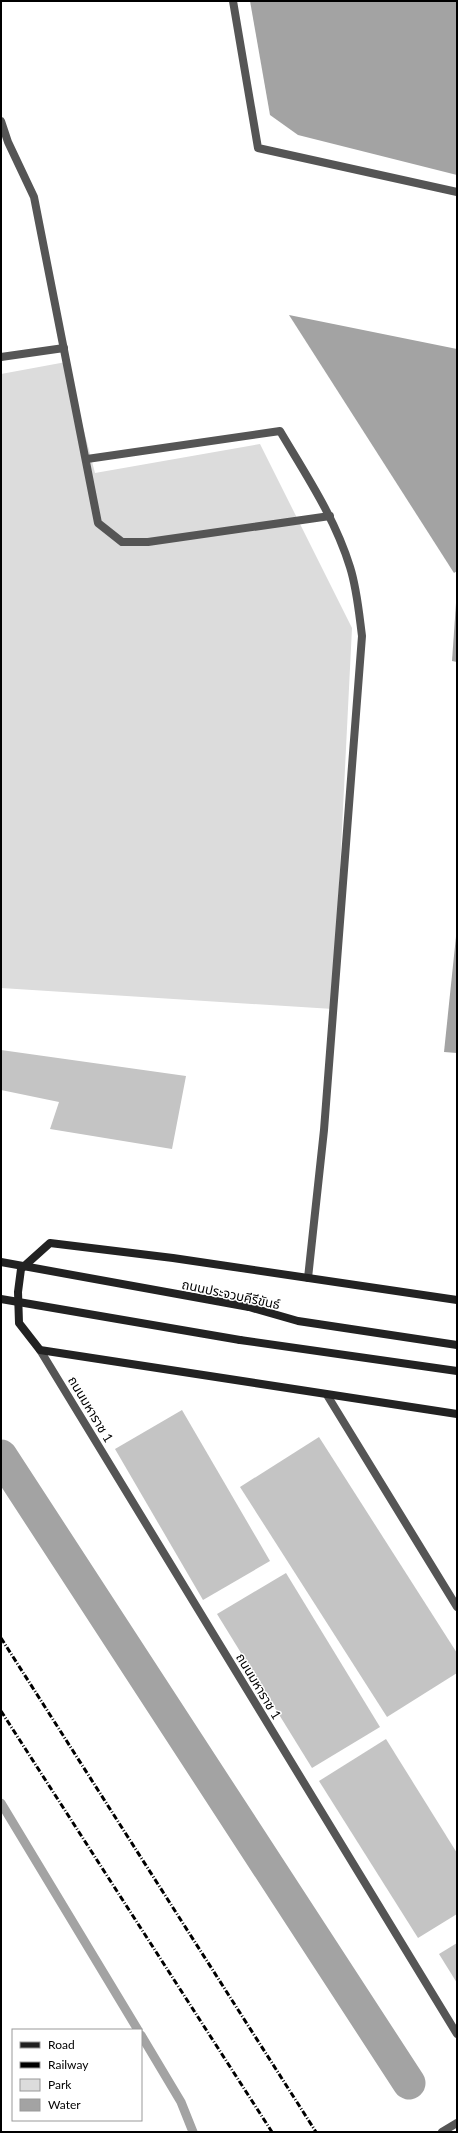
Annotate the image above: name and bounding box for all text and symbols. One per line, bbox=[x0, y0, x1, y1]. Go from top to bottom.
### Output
street label: ถนนประจวบคีรีขันธ์ bbox=[180, 1276, 282, 1312]
street label: ถนนมหาราช 1 bbox=[65, 1373, 117, 1445]
street label: ถนนมหาราช 1 bbox=[233, 1650, 285, 1722]
legend bbox=[12, 2029, 142, 2121]
text: Road bbox=[48, 2037, 75, 2052]
text: Railway bbox=[48, 2057, 89, 2072]
text: Park bbox=[48, 2077, 72, 2092]
text: Water bbox=[48, 2097, 81, 2112]

